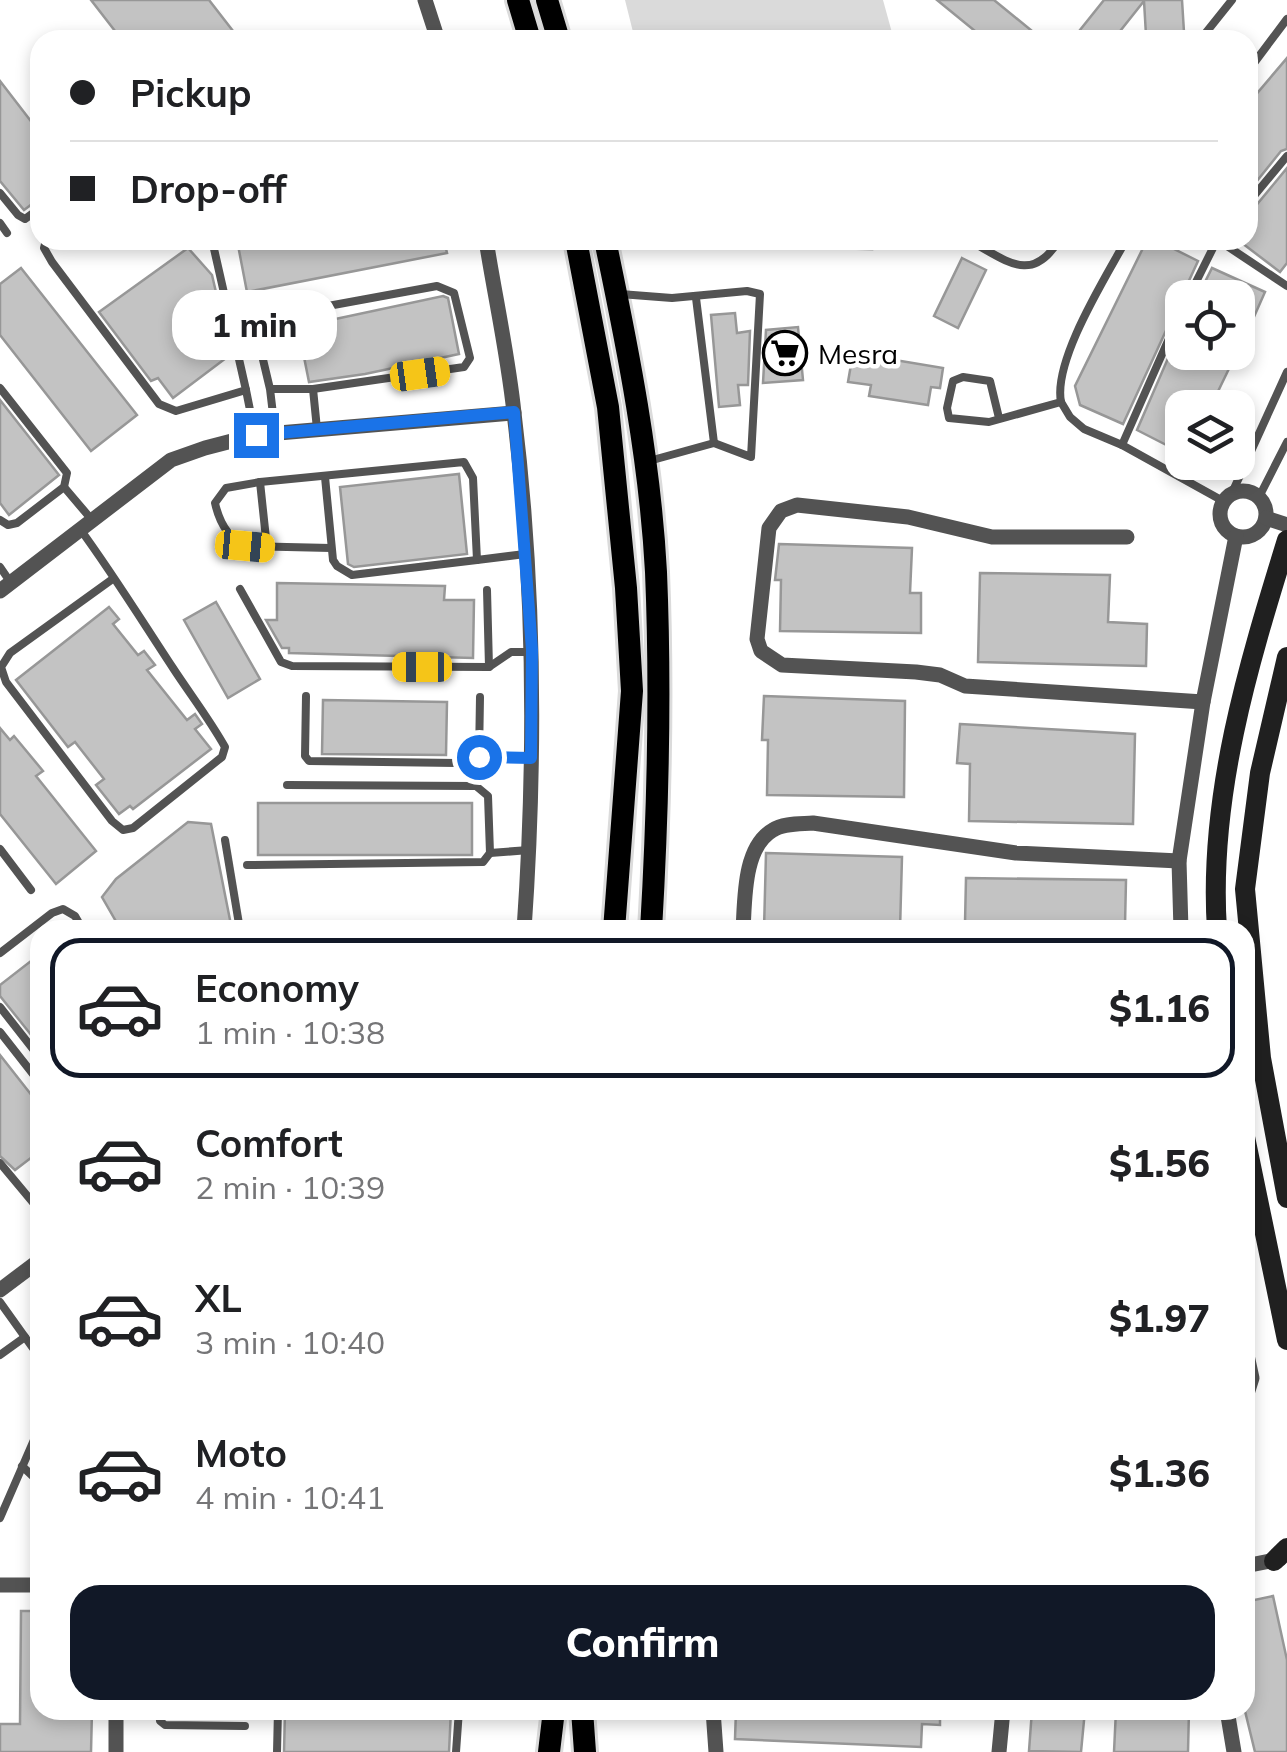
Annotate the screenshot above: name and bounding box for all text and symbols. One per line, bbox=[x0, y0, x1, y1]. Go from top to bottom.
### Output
text: Pickup bbox=[130, 69, 252, 117]
text: Drop-off bbox=[130, 165, 287, 213]
map controls bbox=[1165, 280, 1255, 480]
button: locate bbox=[1165, 280, 1255, 370]
callout: 1 min bbox=[174, 290, 338, 360]
text: 1 min bbox=[212, 305, 297, 345]
supermarket icon: Mesra bbox=[762, 330, 808, 376]
place label: Mesra bbox=[818, 336, 898, 371]
car bbox=[388, 355, 452, 393]
button: layers bbox=[1165, 390, 1255, 480]
route end bbox=[234, 413, 279, 458]
car bbox=[214, 528, 276, 564]
car bbox=[392, 652, 452, 682]
route start bbox=[457, 735, 502, 780]
icon: car bbox=[75, 963, 165, 1053]
text: Economy bbox=[195, 964, 359, 1012]
text: $1.16 bbox=[1109, 984, 1210, 1032]
text: 1 min · 10:38 bbox=[195, 1012, 385, 1052]
icon: car bbox=[75, 1118, 165, 1208]
text: Comfort bbox=[195, 1119, 343, 1167]
text: $1.56 bbox=[1109, 1139, 1210, 1187]
text: 2 min · 10:39 bbox=[195, 1167, 385, 1207]
icon: car bbox=[75, 1273, 165, 1363]
text: XL bbox=[195, 1274, 242, 1322]
text: $1.97 bbox=[1109, 1294, 1210, 1342]
text: 3 min · 10:40 bbox=[195, 1322, 385, 1362]
icon: car bbox=[75, 1428, 165, 1518]
text: Moto bbox=[195, 1429, 287, 1477]
text: $1.36 bbox=[1109, 1449, 1210, 1497]
text: 4 min · 10:41 bbox=[195, 1477, 385, 1517]
button: Confirm bbox=[70, 1585, 1215, 1700]

